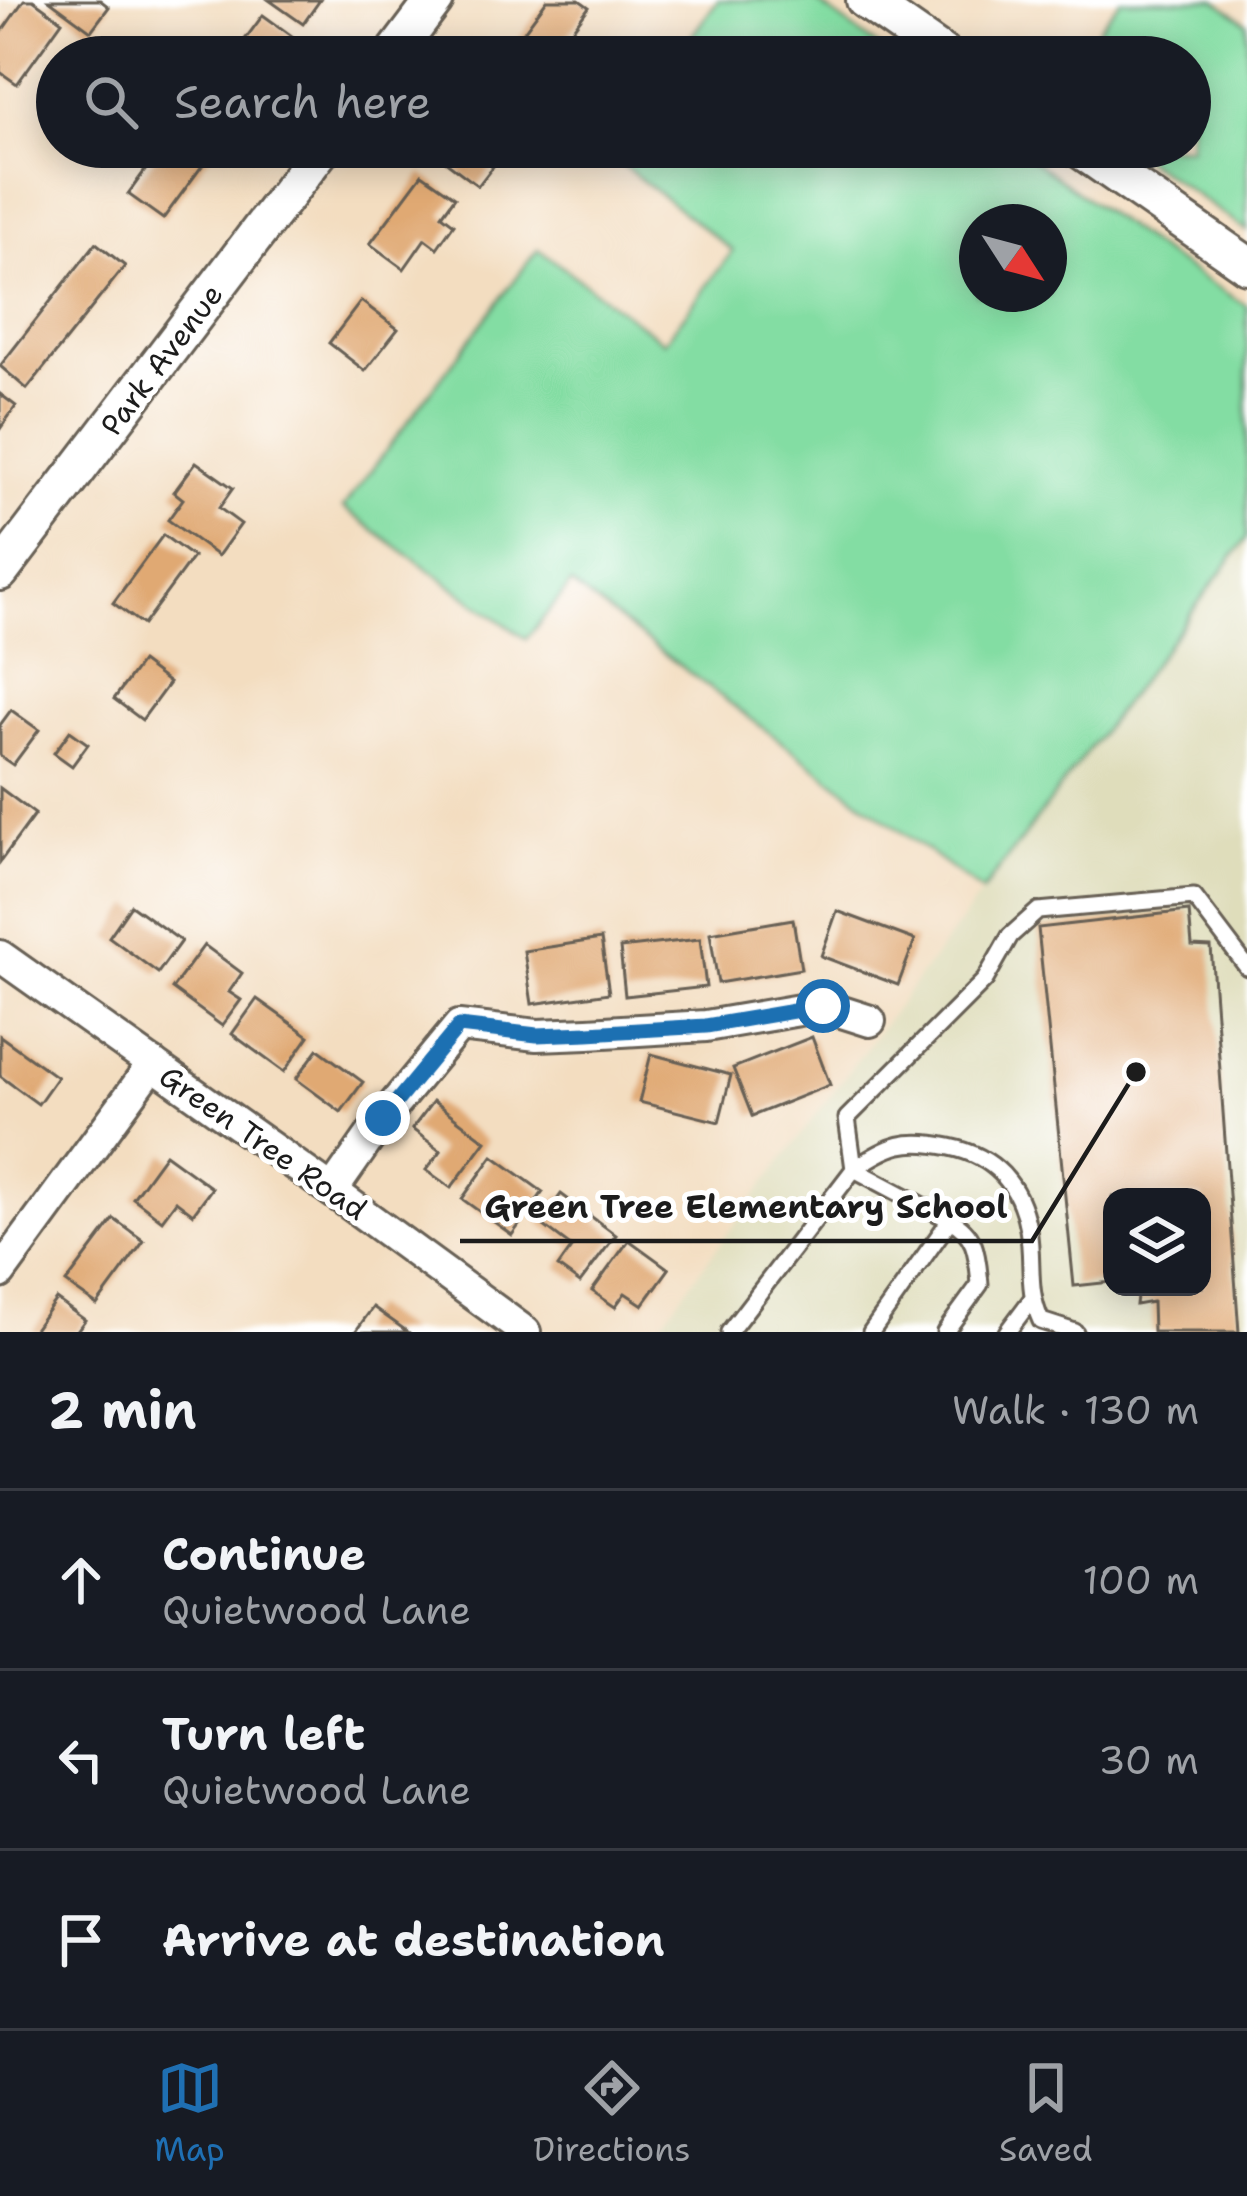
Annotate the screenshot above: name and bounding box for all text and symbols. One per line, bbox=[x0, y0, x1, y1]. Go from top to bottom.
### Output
search box bbox=[36, 36, 1211, 168]
icon: search bbox=[78, 69, 144, 135]
text: Search here bbox=[174, 72, 431, 132]
north arrow bbox=[959, 204, 1067, 312]
street label: Park Avenue bbox=[91, 275, 232, 444]
route start bbox=[796, 979, 850, 1033]
street label: Green Tree Road bbox=[151, 1056, 375, 1230]
route end bbox=[356, 1091, 410, 1145]
callout: Green Tree Elementary School bbox=[460, 1172, 1032, 1241]
text: Green Tree Elementary School bbox=[484, 1184, 1008, 1229]
map controls bbox=[1103, 1188, 1211, 1296]
button: layers bbox=[1103, 1188, 1211, 1296]
text: 2 min bbox=[48, 1376, 197, 1444]
text: Walk · 130 m bbox=[952, 1384, 1199, 1436]
text: Continue bbox=[162, 1524, 366, 1584]
icon: ahead bbox=[48, 1547, 114, 1613]
text: 100 m bbox=[1083, 1554, 1199, 1606]
text: Quietwood Lane bbox=[162, 1584, 471, 1636]
text: Turn left bbox=[162, 1704, 365, 1764]
icon: left bbox=[48, 1727, 114, 1793]
text: 30 m bbox=[1098, 1734, 1199, 1786]
text: Quietwood Lane bbox=[162, 1764, 471, 1816]
icon: arrive bbox=[48, 1907, 114, 1973]
text: Arrive at destination bbox=[162, 1910, 665, 1970]
tab: Map bbox=[154, 2055, 225, 2172]
tab: Directions bbox=[533, 2055, 691, 2172]
tab: Saved bbox=[999, 2055, 1093, 2172]

